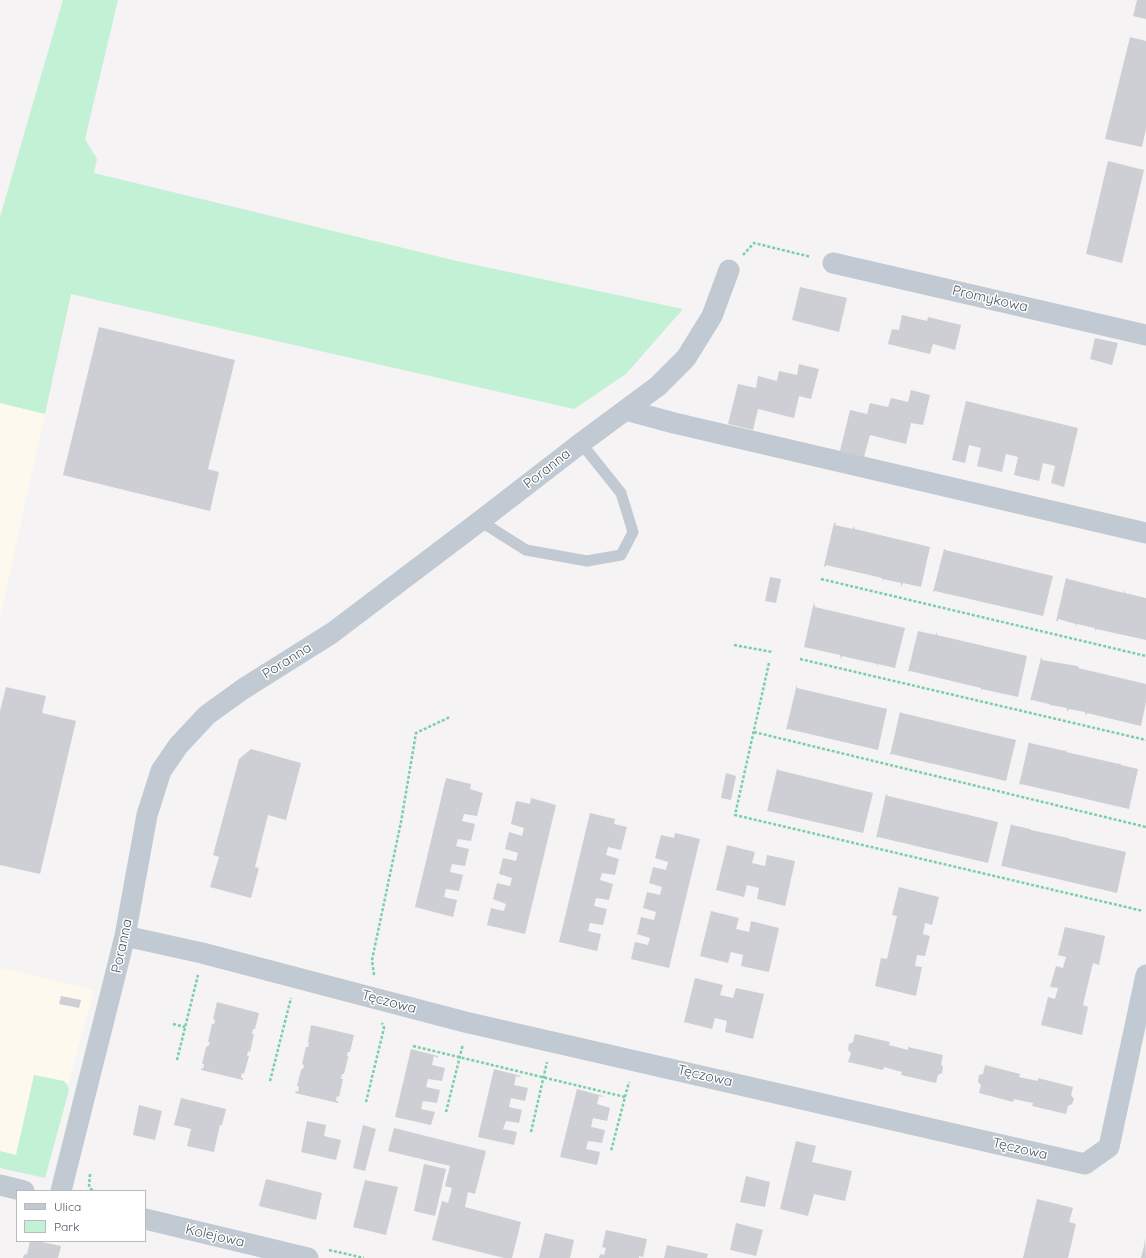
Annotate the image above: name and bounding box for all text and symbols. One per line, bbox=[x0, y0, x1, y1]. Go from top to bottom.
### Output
street label: Promykowa bbox=[950, 282, 1030, 316]
street label: Poranna bbox=[520, 445, 574, 493]
street label: Poranna bbox=[259, 639, 315, 683]
street label: Poranna bbox=[108, 917, 136, 975]
street label: Tęczowa bbox=[360, 987, 418, 1017]
street label: Tęczowa bbox=[676, 1062, 734, 1090]
street label: Tęczowa bbox=[991, 1135, 1049, 1163]
legend bbox=[16, 1190, 146, 1242]
text: Ulica bbox=[54, 1199, 81, 1214]
text: Park bbox=[54, 1219, 79, 1234]
street label: Kolejowa bbox=[184, 1221, 246, 1251]

